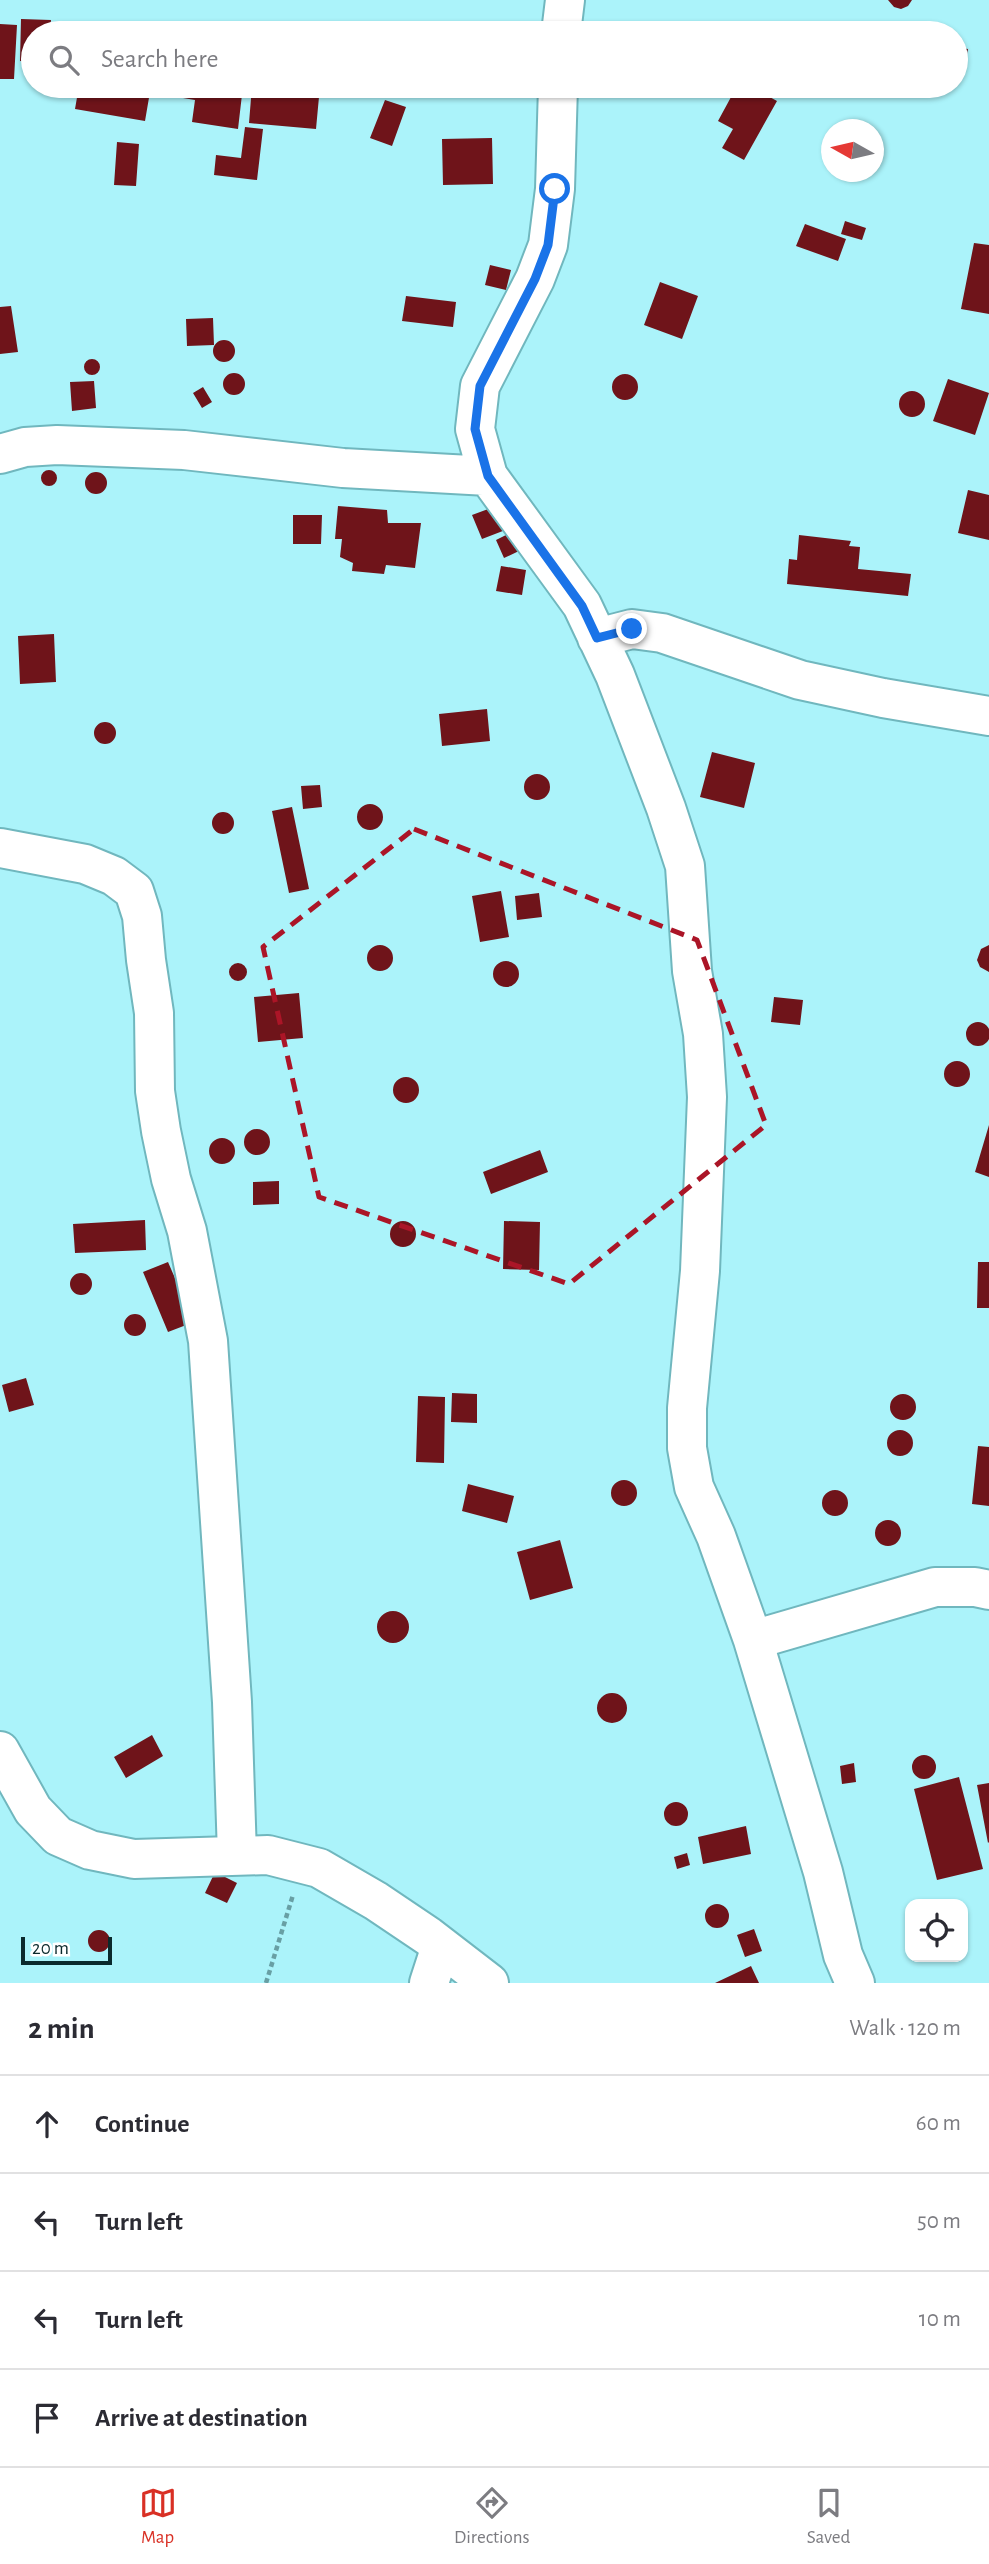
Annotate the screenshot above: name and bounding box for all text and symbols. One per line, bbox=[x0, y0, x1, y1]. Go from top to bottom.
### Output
search box bbox=[21, 21, 968, 98]
icon: search bbox=[45, 41, 83, 79]
text: Search here bbox=[101, 46, 219, 72]
north arrow bbox=[821, 119, 884, 182]
route start bbox=[539, 173, 570, 204]
route end bbox=[616, 613, 647, 644]
map controls bbox=[905, 1899, 968, 1962]
button: locate bbox=[905, 1899, 968, 1962]
scale bar bbox=[21, 1934, 112, 1966]
text: 20 m bbox=[32, 1939, 69, 1958]
text: 2 min bbox=[28, 2014, 95, 2044]
text: Walk · 120 m bbox=[849, 2017, 961, 2040]
icon: ahead bbox=[28, 2105, 66, 2143]
text: Continue bbox=[95, 2111, 190, 2137]
text: 60 m bbox=[916, 2112, 961, 2135]
icon: left bbox=[28, 2203, 66, 2241]
text: Turn left bbox=[95, 2209, 183, 2235]
text: 50 m bbox=[917, 2210, 961, 2233]
icon: left bbox=[28, 2301, 66, 2339]
text: Turn left bbox=[95, 2307, 183, 2333]
text: 10 m bbox=[919, 2308, 961, 2331]
icon: arrive bbox=[28, 2399, 66, 2437]
text: Arrive at destination bbox=[95, 2405, 308, 2431]
tab: Map bbox=[139, 2484, 177, 2549]
tab: Directions bbox=[454, 2484, 530, 2549]
tab: Saved bbox=[807, 2484, 850, 2549]

